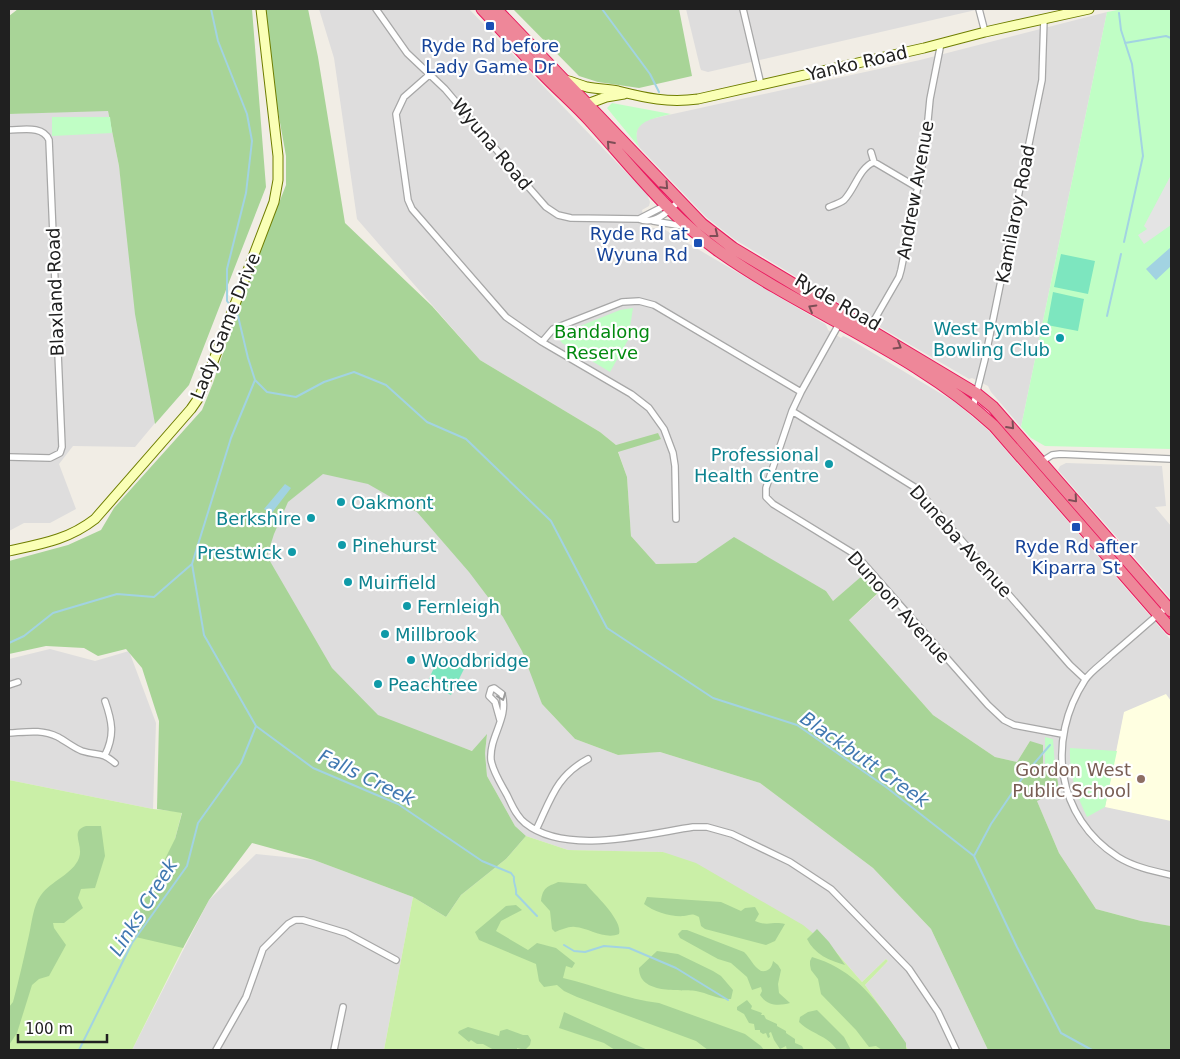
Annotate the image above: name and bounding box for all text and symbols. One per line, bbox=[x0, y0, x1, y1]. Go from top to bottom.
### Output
marker: Ryde Rd before Lady Game Dr bbox=[484, 20, 496, 32]
place label: Ryde Rd before Lady Game Dr bbox=[421, 35, 559, 77]
street label: Yanko Road bbox=[804, 41, 909, 85]
street label: Wyuna Road bbox=[448, 94, 536, 194]
street label: Andrew Avenue bbox=[892, 119, 938, 261]
one-way arrow bbox=[607, 140, 616, 149]
street label: Kamilaroy Road bbox=[991, 143, 1039, 285]
one-way arrow bbox=[660, 181, 669, 190]
place label: Ryde Rd at Wyuna Rd bbox=[590, 223, 688, 265]
street label: Blaxland Road bbox=[42, 227, 68, 357]
one-way arrow bbox=[709, 229, 718, 237]
marker: Ryde Rd at Wyuna Rd bbox=[692, 237, 704, 249]
street label: Lady Game Drive bbox=[186, 250, 264, 402]
street label: Ryde Road bbox=[791, 269, 885, 335]
one-way arrow bbox=[809, 304, 818, 314]
place label: West Pymble Bowling Club bbox=[933, 318, 1050, 360]
park label: Bandalong Reserve bbox=[554, 321, 650, 363]
marker: West Pymble Bowling Club bbox=[1054, 332, 1066, 344]
one-way arrow bbox=[893, 340, 902, 350]
one-way arrow bbox=[1005, 421, 1014, 430]
place label: Professional Health Centre bbox=[694, 444, 819, 486]
marker: Professional Health Centre bbox=[823, 458, 835, 470]
street label: Duneba Avenue bbox=[905, 481, 1017, 601]
place label: Oakmont bbox=[351, 492, 434, 513]
one-way arrow bbox=[1068, 493, 1076, 502]
marker: Oakmont bbox=[335, 496, 347, 508]
place label: Berkshire bbox=[216, 508, 301, 529]
marker: Berkshire bbox=[305, 512, 317, 524]
marker: Ryde Rd after Kiparra St bbox=[1070, 521, 1082, 533]
place label: Pinehurst bbox=[352, 535, 437, 556]
place label: Ryde Rd after Kiparra St bbox=[1015, 536, 1138, 578]
marker: Pinehurst bbox=[336, 539, 348, 551]
place label: Prestwick bbox=[197, 542, 283, 563]
marker: Prestwick bbox=[286, 546, 298, 558]
street label: Dunoon Avenue bbox=[843, 547, 955, 667]
place label: Muirfield bbox=[358, 572, 436, 593]
marker: Muirfield bbox=[342, 576, 354, 588]
place label: Fernleigh bbox=[417, 596, 500, 617]
marker: Fernleigh bbox=[401, 600, 413, 612]
place label: Millbrook bbox=[395, 624, 477, 645]
marker: Millbrook bbox=[379, 628, 391, 640]
place label: Woodbridge bbox=[421, 650, 529, 671]
marker: Woodbridge bbox=[405, 654, 417, 666]
place label: Peachtree bbox=[388, 674, 478, 695]
marker: Peachtree bbox=[372, 678, 384, 690]
one-way arrow bbox=[495, 692, 505, 701]
water label: Blackbutt Creek bbox=[796, 706, 934, 812]
water label: Falls Creek bbox=[315, 744, 420, 810]
place label: Gordon West Public School bbox=[1012, 759, 1131, 801]
marker: Gordon West Public School bbox=[1135, 773, 1147, 785]
water label: Links Creek bbox=[104, 854, 182, 960]
scale bar bbox=[18, 1012, 106, 1044]
text: 100 m bbox=[25, 1020, 73, 1038]

